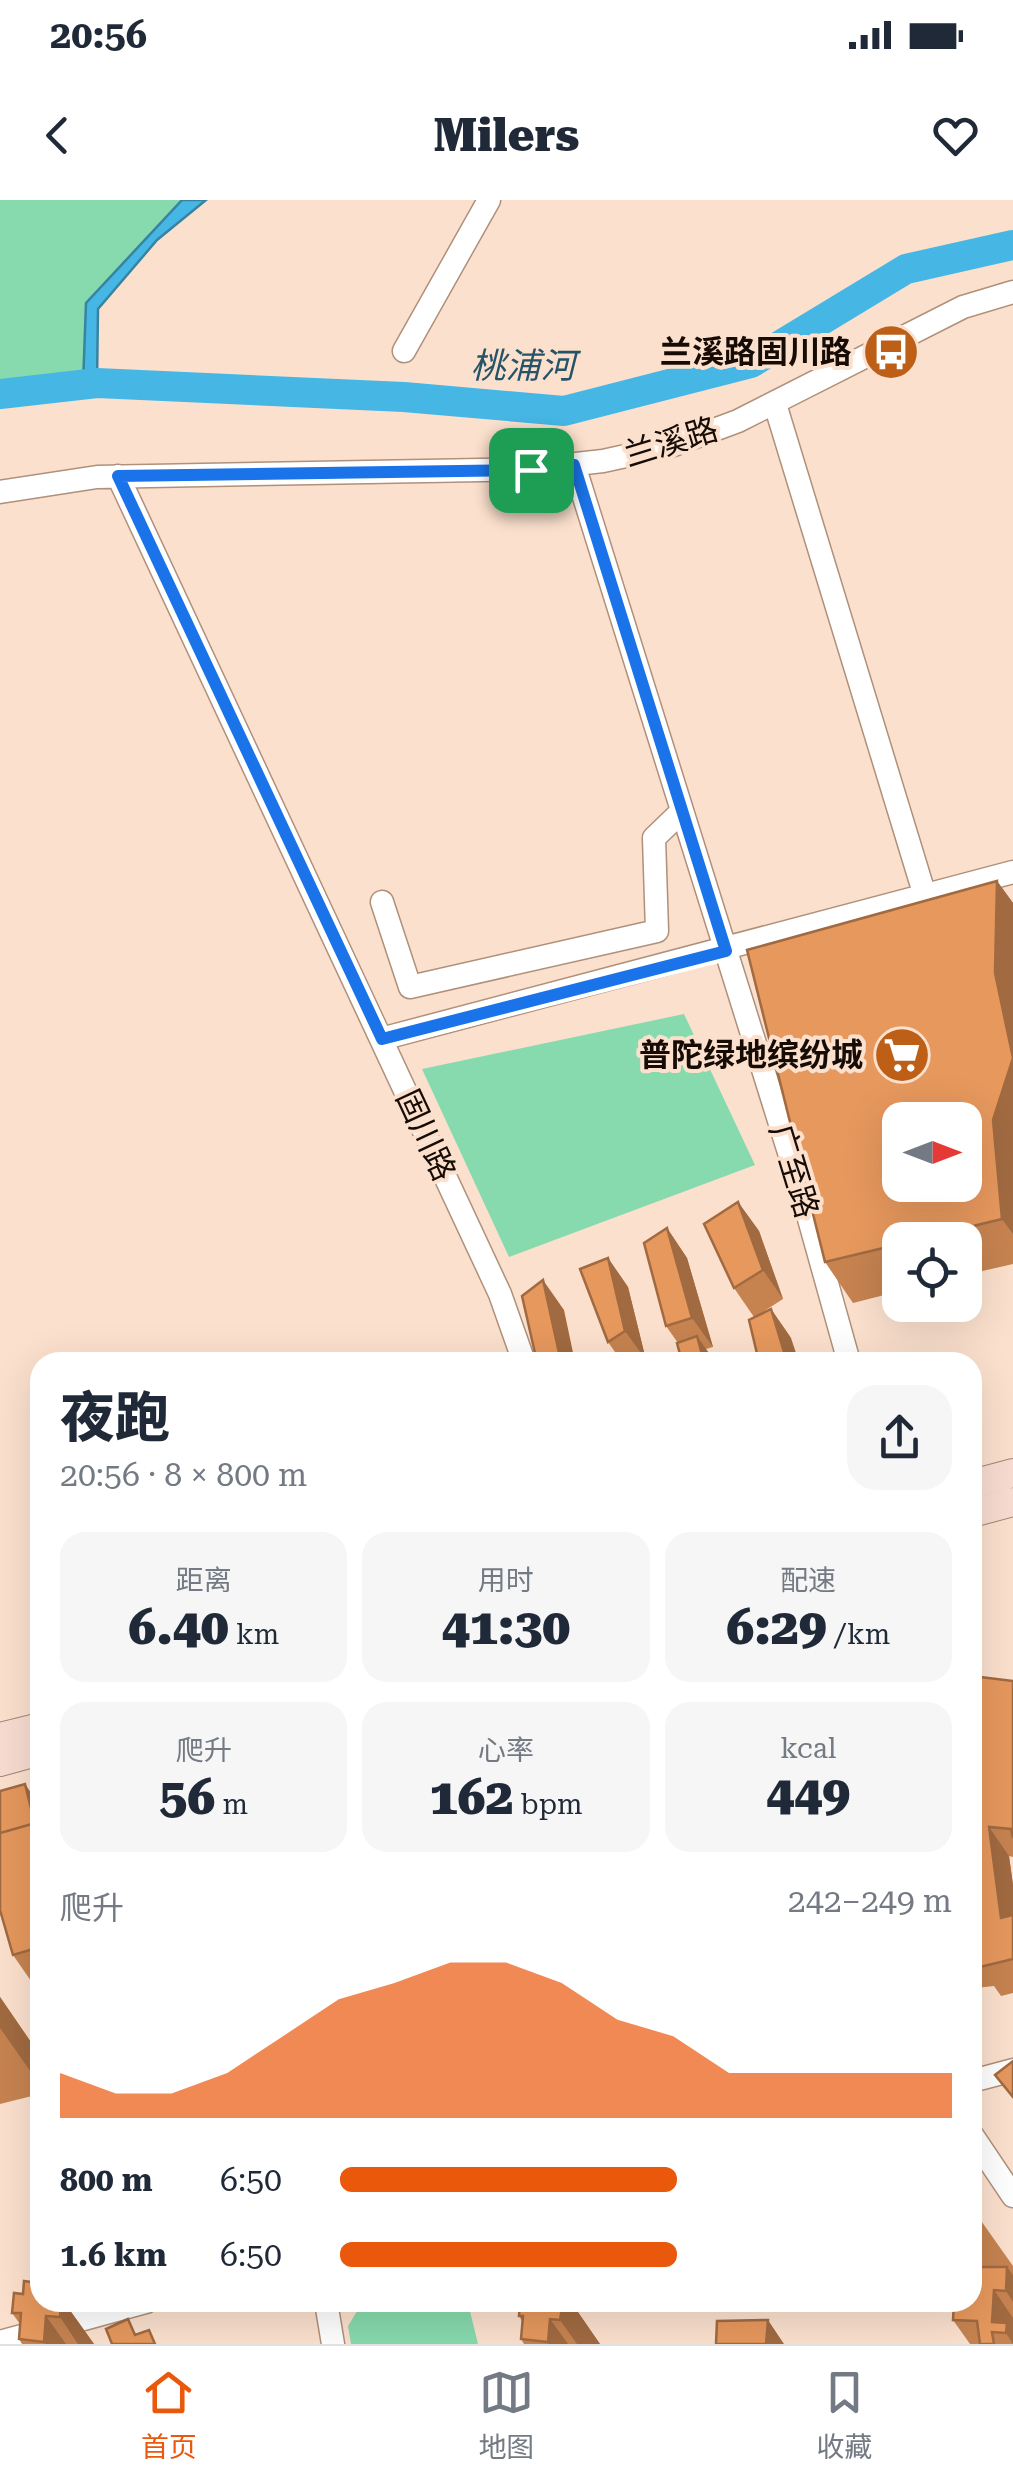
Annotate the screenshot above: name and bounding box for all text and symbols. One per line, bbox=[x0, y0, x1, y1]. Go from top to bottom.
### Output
text: 20:56 bbox=[50, 13, 147, 57]
icon: back bbox=[30, 108, 85, 163]
icon: heart bbox=[928, 108, 983, 163]
text: Milers bbox=[434, 109, 579, 162]
bus stop icon: 兰溪路固川路 bbox=[861, 322, 921, 382]
place label: 兰溪路固川路 bbox=[660, 333, 852, 371]
water label: 桃浦河 bbox=[470, 346, 581, 387]
street label: 兰溪路 bbox=[620, 410, 722, 474]
pin bbox=[489, 428, 574, 513]
icon: arrive bbox=[504, 443, 559, 498]
supermarket icon: 普陀绿地缤纷城 bbox=[872, 1025, 932, 1085]
place label: 普陀绿地缤纷城 bbox=[639, 1036, 863, 1074]
street label: 固川路 bbox=[388, 1083, 464, 1187]
north arrow bbox=[882, 1102, 982, 1202]
map controls bbox=[882, 1102, 982, 1322]
street label: 广至路 bbox=[762, 1120, 826, 1222]
button: locate bbox=[882, 1222, 982, 1322]
button: share bbox=[847, 1385, 952, 1490]
text: 夜跑 bbox=[60, 1386, 170, 1450]
text: 20:56 · 8 × 800 m bbox=[60, 1456, 307, 1494]
text: 距离 bbox=[176, 1564, 232, 1597]
text: 用时 bbox=[478, 1564, 534, 1597]
text: 配速 bbox=[780, 1564, 836, 1597]
text: 6.40 bbox=[128, 1598, 229, 1656]
text: 41:30 bbox=[442, 1598, 570, 1656]
text: 6:29 bbox=[726, 1598, 827, 1656]
text: km bbox=[229, 1618, 279, 1651]
text: /km bbox=[827, 1618, 890, 1651]
text: kcal bbox=[780, 1732, 837, 1765]
text: 爬升 bbox=[176, 1734, 232, 1767]
text: 心率 bbox=[478, 1734, 534, 1767]
text: 449 bbox=[766, 1765, 850, 1823]
text: 56 bbox=[159, 1768, 215, 1826]
text: 162 bbox=[429, 1768, 513, 1826]
text: m bbox=[215, 1788, 248, 1821]
text: bpm bbox=[513, 1788, 582, 1821]
text: 242–249 m bbox=[788, 1882, 952, 1920]
text: 爬升 bbox=[60, 1889, 124, 1927]
text: 800 m bbox=[60, 2161, 153, 2199]
text: 6:50 bbox=[220, 2161, 282, 2199]
text: 1.6 km bbox=[60, 2236, 167, 2274]
text: 6:50 bbox=[220, 2236, 282, 2274]
tab: 首页 bbox=[141, 2365, 197, 2465]
tab: 地图 bbox=[478, 2365, 534, 2465]
tab: 收藏 bbox=[816, 2365, 872, 2465]

